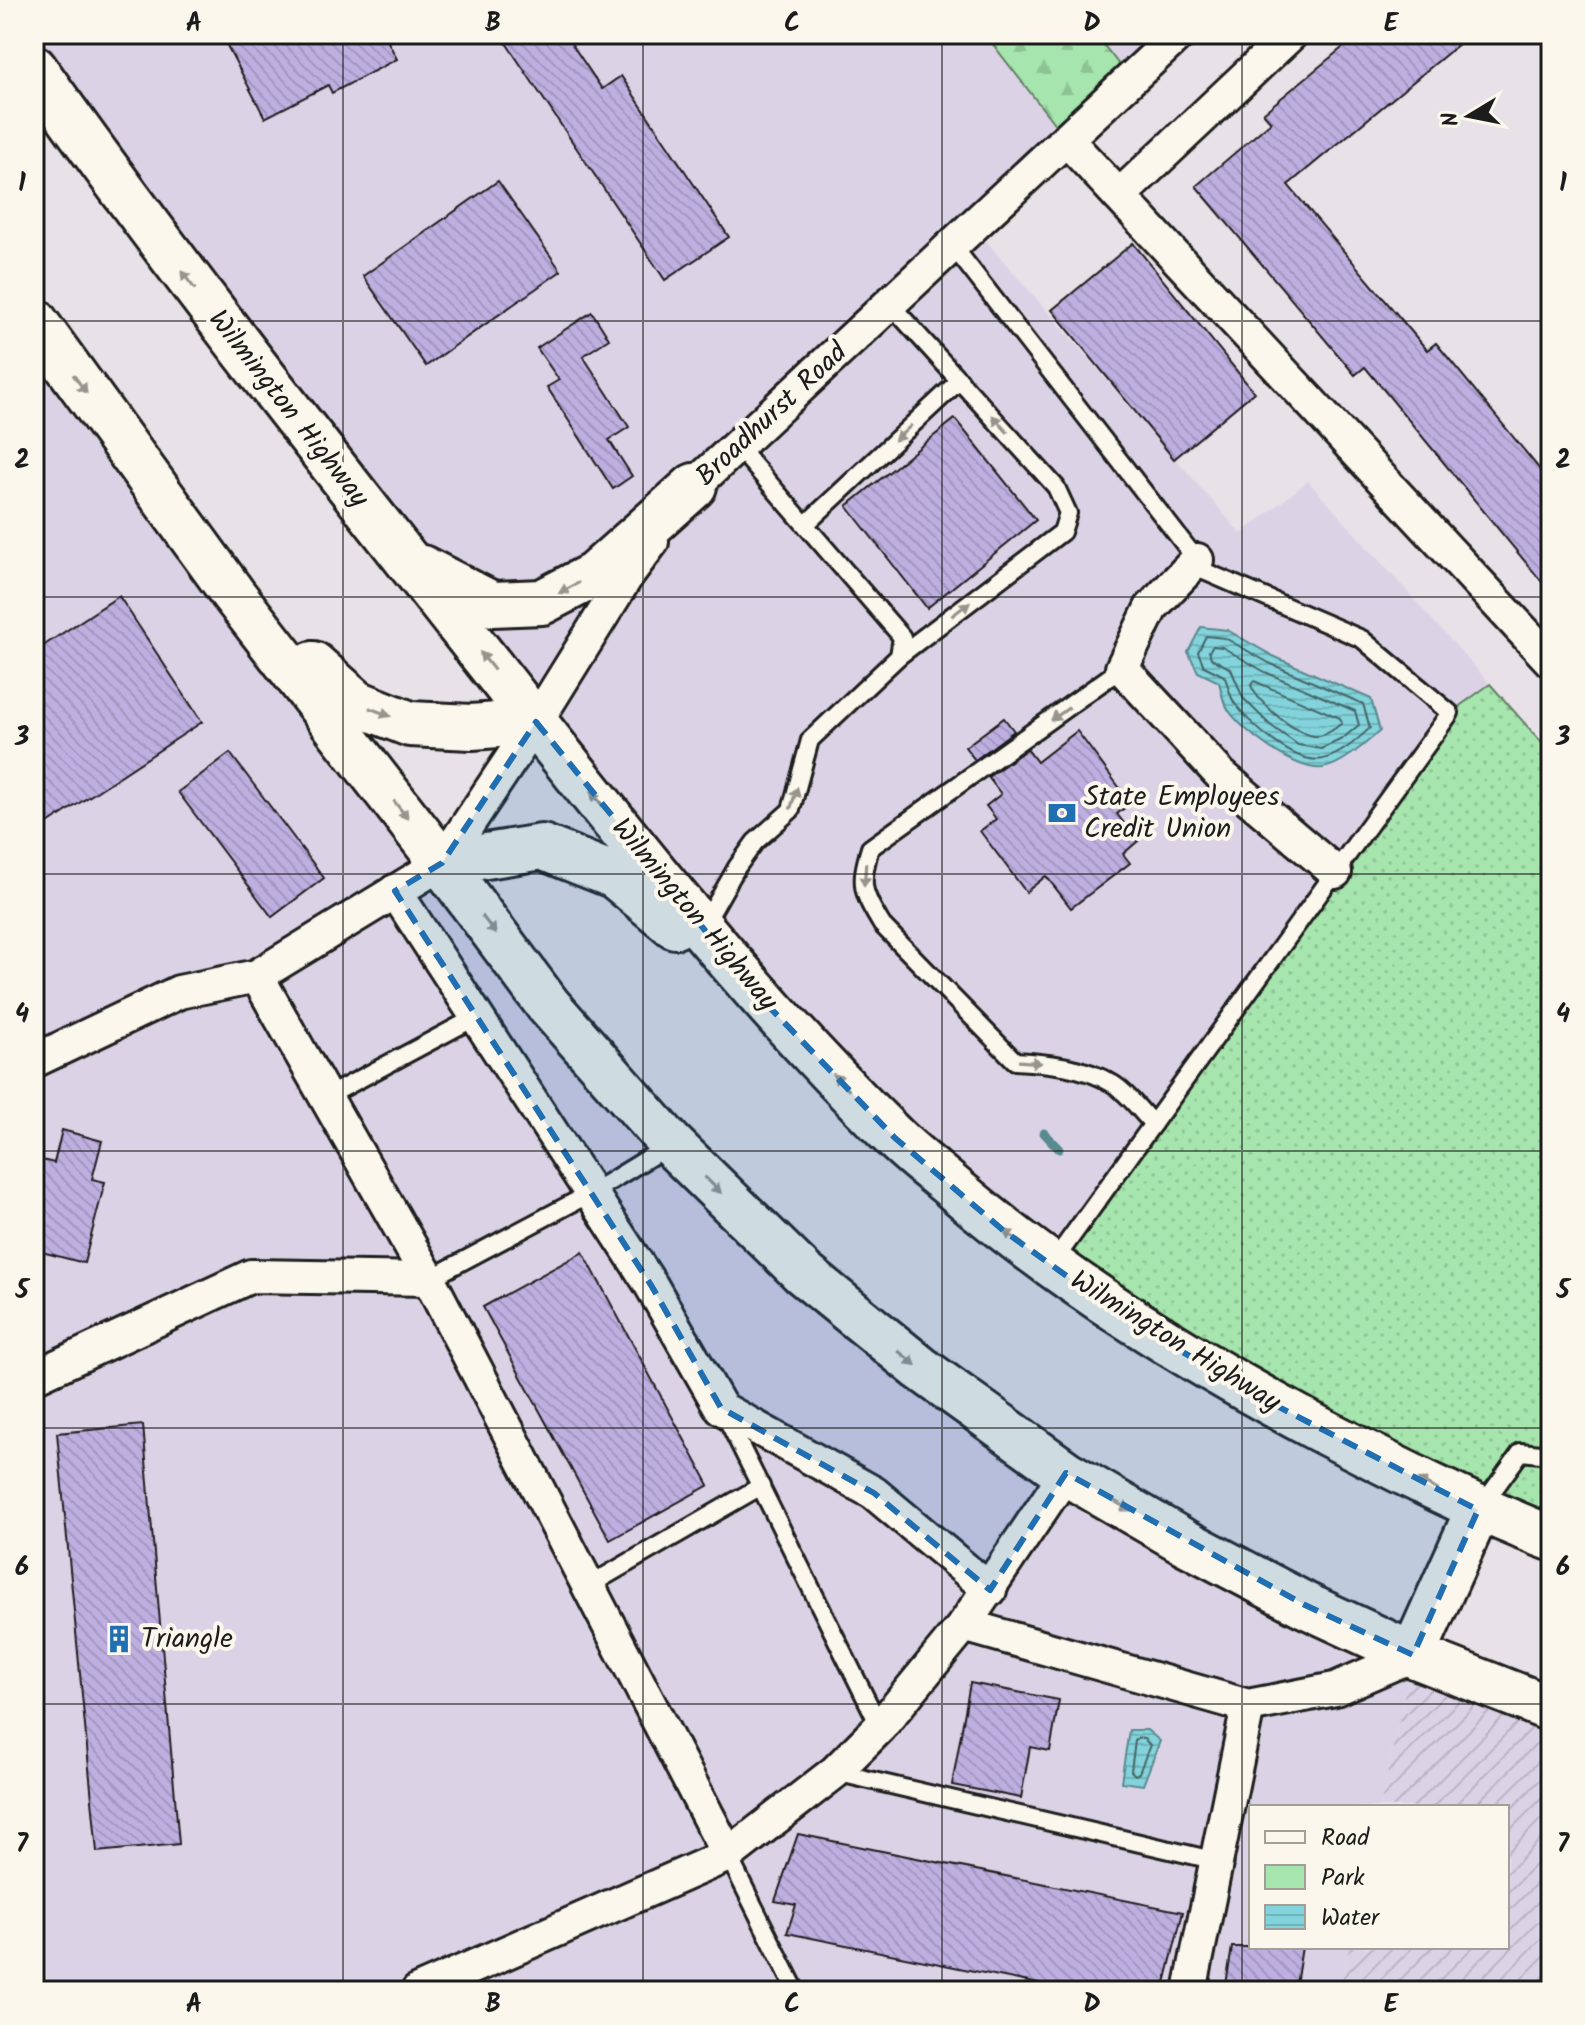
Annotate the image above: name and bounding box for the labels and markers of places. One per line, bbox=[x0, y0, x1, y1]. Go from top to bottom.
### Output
place label: State Employees Credit Union bbox=[1084, 775, 1279, 852]
bank icon: State Employees Credit Union bbox=[1047, 798, 1077, 828]
place label: Triangle bbox=[141, 1617, 233, 1662]
building icon: Triangle bbox=[104, 1624, 134, 1654]

